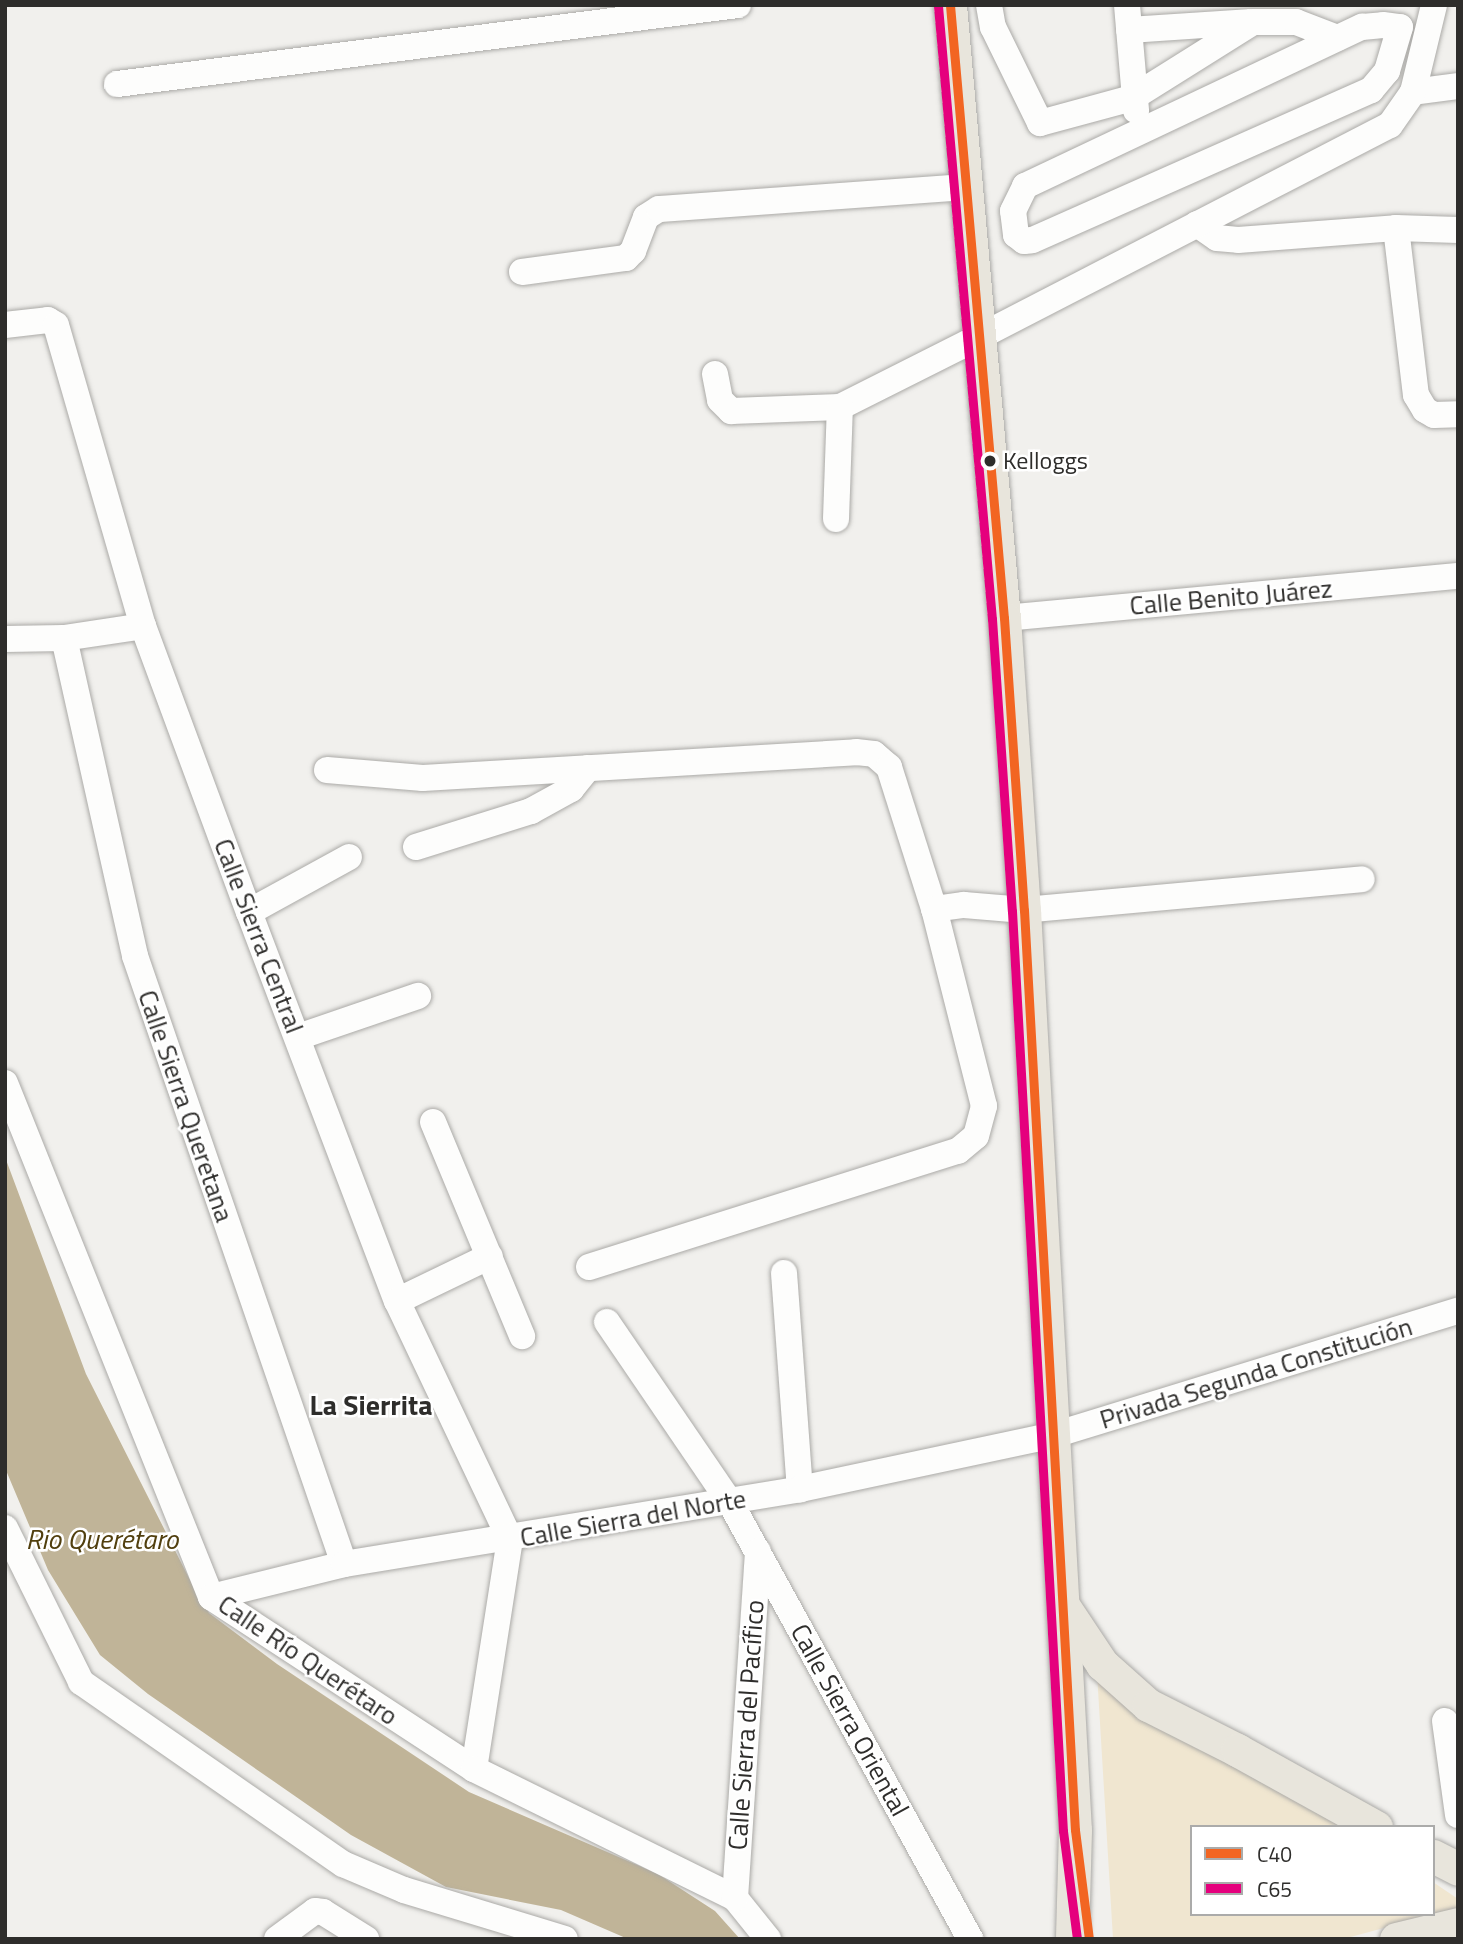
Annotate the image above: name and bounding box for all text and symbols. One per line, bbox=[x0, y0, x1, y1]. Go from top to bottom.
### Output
place label: Kelloggs bbox=[1003, 447, 1088, 475]
marker: Kelloggs bbox=[983, 454, 997, 468]
street label: Calle Benito Juárez bbox=[1128, 573, 1334, 621]
street label: Calle Sierra Central bbox=[208, 834, 310, 1038]
street label: Calle Sierra Queretana bbox=[132, 986, 240, 1226]
street label: Privada Segunda Constitución bbox=[1096, 1311, 1416, 1435]
district label: La Sierrita bbox=[310, 1388, 432, 1422]
street label: Calle Sierra del Norte bbox=[518, 1483, 748, 1553]
water label: Rio Querétaro bbox=[26, 1522, 178, 1556]
street label: Calle Río Querétaro bbox=[212, 1588, 404, 1732]
street label: Calle Sierra del Pacífico bbox=[722, 1599, 770, 1851]
street label: Calle Sierra Oriental bbox=[784, 1619, 916, 1821]
legend bbox=[1190, 1825, 1435, 1916]
text: C40 bbox=[1257, 1838, 1292, 1870]
text: C65 bbox=[1257, 1873, 1292, 1905]

